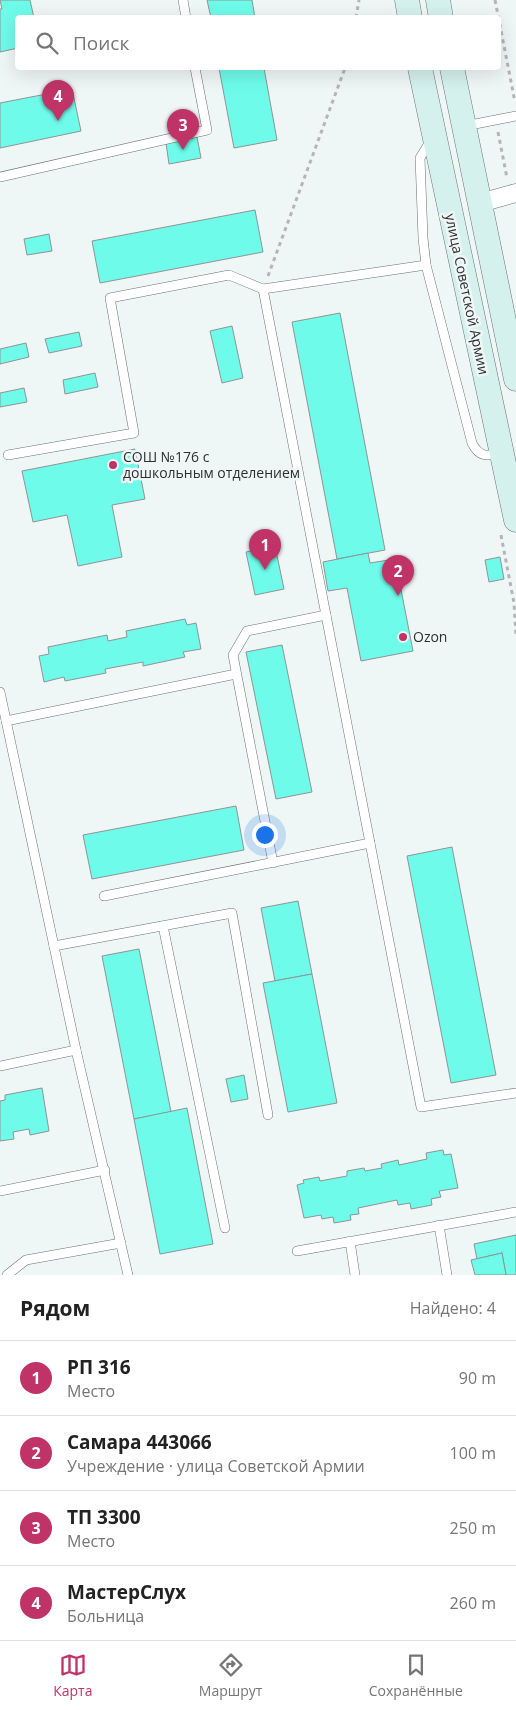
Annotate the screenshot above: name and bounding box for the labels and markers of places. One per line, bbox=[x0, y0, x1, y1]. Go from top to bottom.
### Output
pin: 4 bbox=[42, 80, 74, 121]
pin: 3 bbox=[167, 109, 199, 150]
place label: СОШ №176 с дошкольным отделением bbox=[123, 447, 300, 482]
marker: СОШ №176 с дошкольным отделением bbox=[107, 459, 119, 471]
pin: 1 bbox=[249, 529, 281, 570]
pin: 2 bbox=[382, 555, 414, 596]
place label: Ozon bbox=[413, 627, 447, 646]
marker: Ozon bbox=[397, 631, 409, 643]

